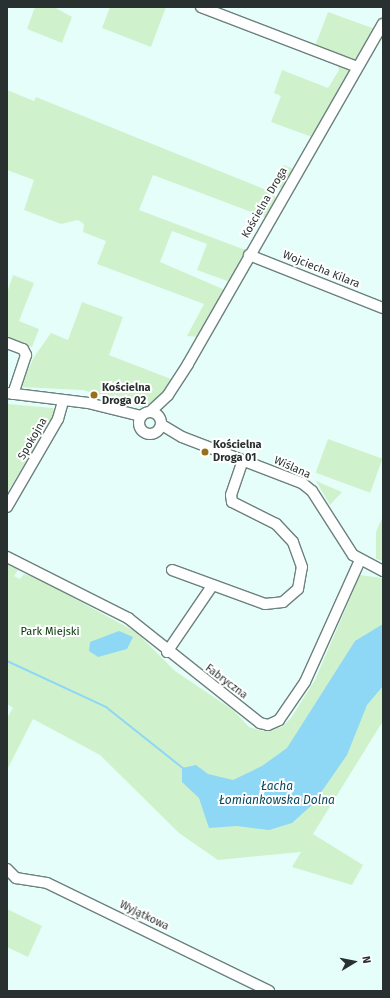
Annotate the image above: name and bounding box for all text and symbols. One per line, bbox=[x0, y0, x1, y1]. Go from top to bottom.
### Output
street label: Kościelna Droga bbox=[239, 165, 291, 241]
street label: Wojciecha Kilara bbox=[281, 249, 361, 291]
place label: Kościelna Droga 02 bbox=[102, 382, 151, 408]
marker: Kościelna Droga 02 bbox=[89, 390, 99, 400]
street label: Spokojna bbox=[16, 416, 50, 462]
place label: Kościelna Droga 01 bbox=[213, 439, 262, 465]
marker: Kościelna Droga 01 bbox=[200, 447, 210, 457]
street label: Wiślana bbox=[272, 454, 312, 482]
park label: Park Miejski bbox=[20, 625, 80, 639]
street label: Fabryczna bbox=[202, 662, 250, 702]
water label: Łacha Łomiankowska Dolna bbox=[219, 780, 335, 808]
street label: Wyjątkowa bbox=[117, 898, 171, 934]
north arrow bbox=[334, 942, 374, 982]
text: N bbox=[359, 955, 373, 965]

